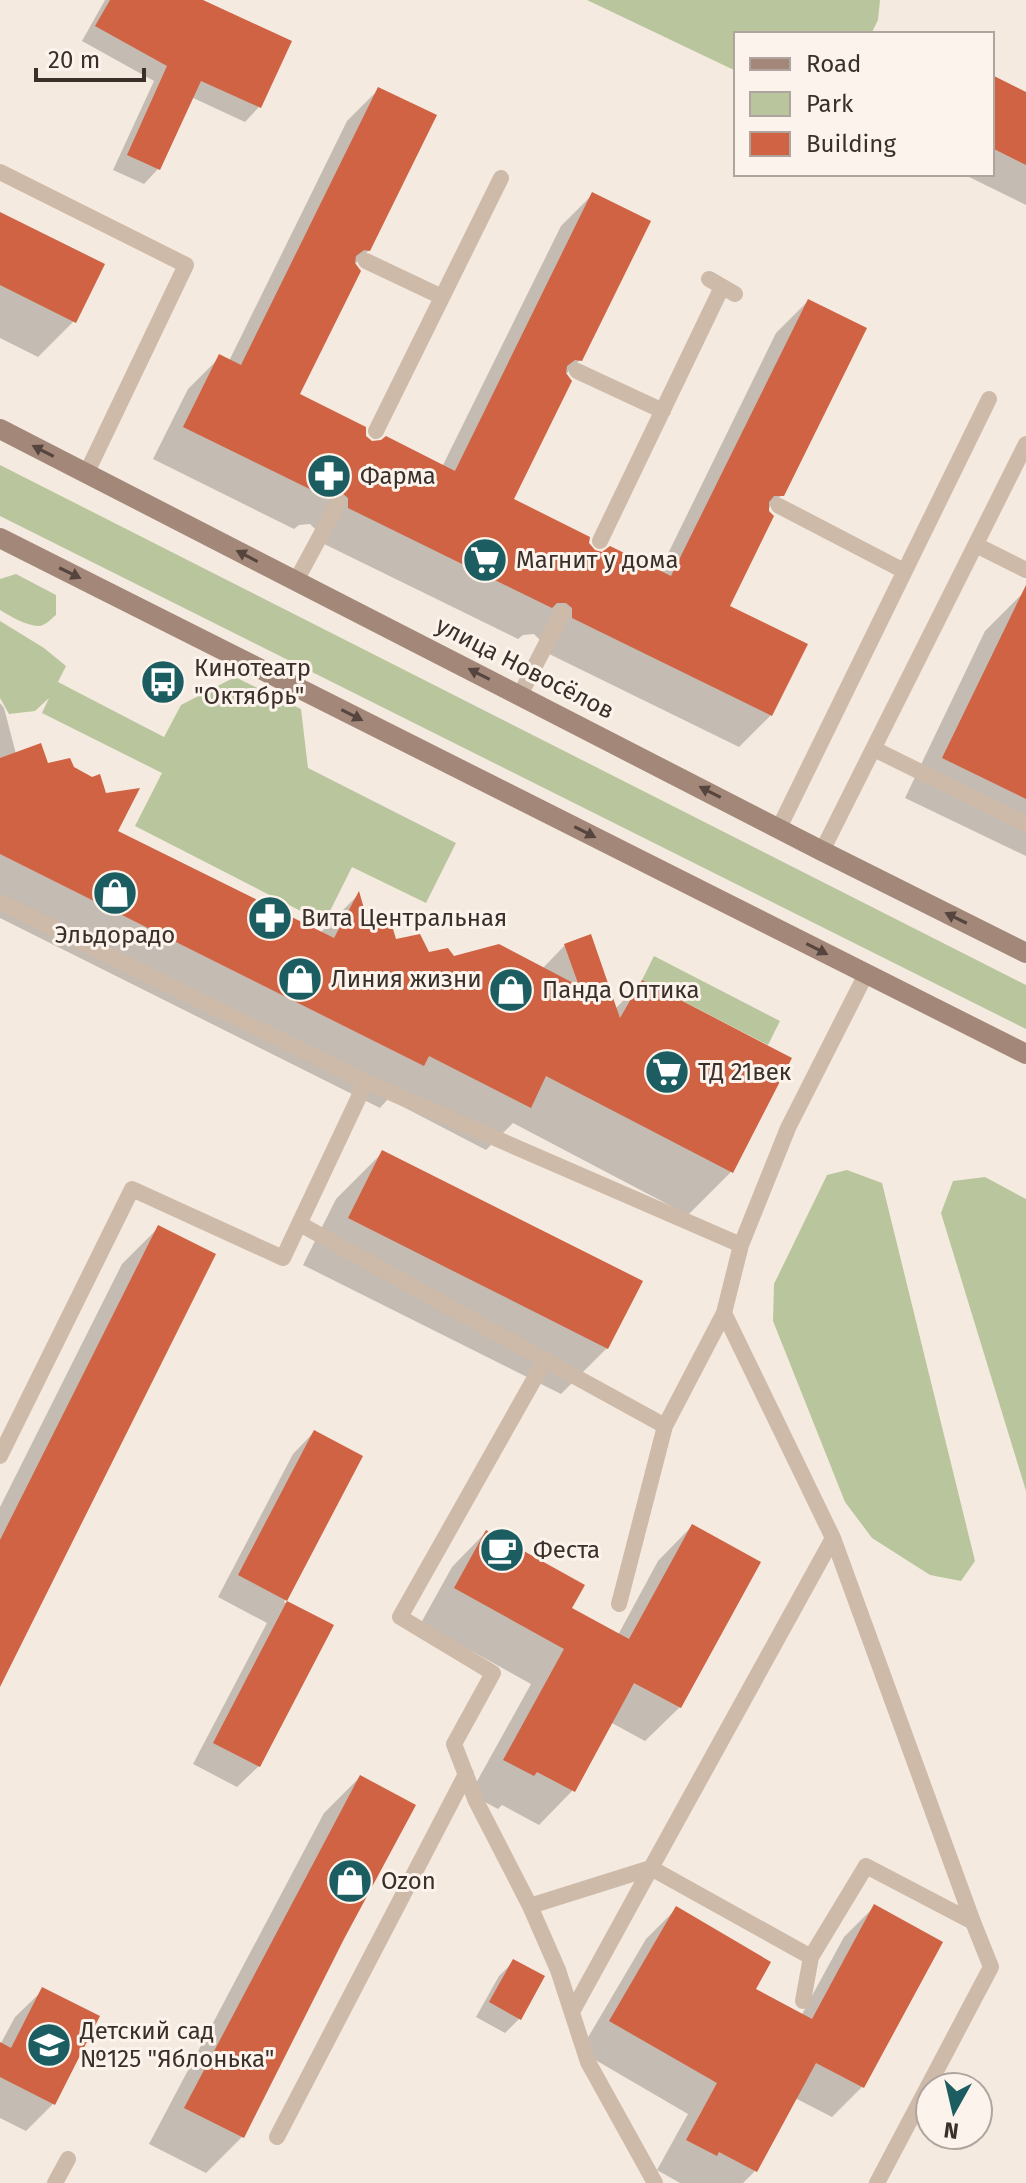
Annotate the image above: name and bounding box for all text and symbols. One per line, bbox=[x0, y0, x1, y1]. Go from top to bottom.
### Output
scale bar bbox=[36, 32, 144, 82]
legend bbox=[734, 32, 994, 176]
text: 20 m bbox=[48, 46, 100, 74]
text: Road bbox=[806, 50, 861, 78]
text: Park bbox=[806, 90, 854, 118]
text: Building bbox=[806, 130, 896, 158]
one-way arrow bbox=[32, 444, 55, 457]
pharmacy icon: Фарма bbox=[305, 452, 353, 500]
place label: Фарма bbox=[360, 462, 436, 490]
supermarket icon: Магнит у дома bbox=[461, 536, 509, 584]
place label: Магнит у дома bbox=[516, 546, 679, 574]
one-way arrow bbox=[236, 549, 258, 563]
one-way arrow bbox=[58, 566, 81, 580]
street label: улица Новосёлов bbox=[431, 611, 619, 725]
place label: Кинотеатр "Октябрь" bbox=[194, 654, 311, 710]
bus stop icon: Кинотеатр "Октябрь" bbox=[139, 658, 187, 706]
one-way arrow bbox=[467, 667, 490, 681]
one-way arrow bbox=[341, 708, 364, 721]
one-way arrow bbox=[698, 786, 721, 799]
one-way arrow bbox=[573, 825, 596, 838]
shop icon: Эльдорадо bbox=[91, 869, 139, 917]
pharmacy icon: Вита Центральная bbox=[246, 894, 294, 942]
place label: Вита Центральная bbox=[301, 904, 507, 932]
one-way arrow bbox=[945, 911, 968, 925]
place label: Эльдорадо bbox=[55, 921, 175, 949]
one-way arrow bbox=[805, 942, 828, 956]
shop icon: Линия жизни bbox=[276, 955, 324, 1003]
place label: Линия жизни bbox=[331, 965, 482, 993]
shop icon: Панда Оптика bbox=[487, 966, 535, 1014]
place label: Панда Оптика bbox=[542, 976, 699, 1004]
supermarket icon: ТД 21век bbox=[643, 1048, 691, 1096]
place label: ТД 21век bbox=[698, 1058, 792, 1086]
cafe icon: Феста bbox=[478, 1526, 526, 1574]
place label: Феста bbox=[533, 1536, 600, 1564]
shop icon: Ozon bbox=[326, 1857, 374, 1905]
place label: Ozon bbox=[381, 1867, 436, 1895]
place label: Детский сад №125 "Яблонька" bbox=[79, 2017, 274, 2073]
school or university icon: Детский сад №125 "Яблонька" bbox=[25, 2021, 73, 2069]
north arrow bbox=[914, 2071, 994, 2151]
text: N bbox=[942, 2116, 960, 2145]

